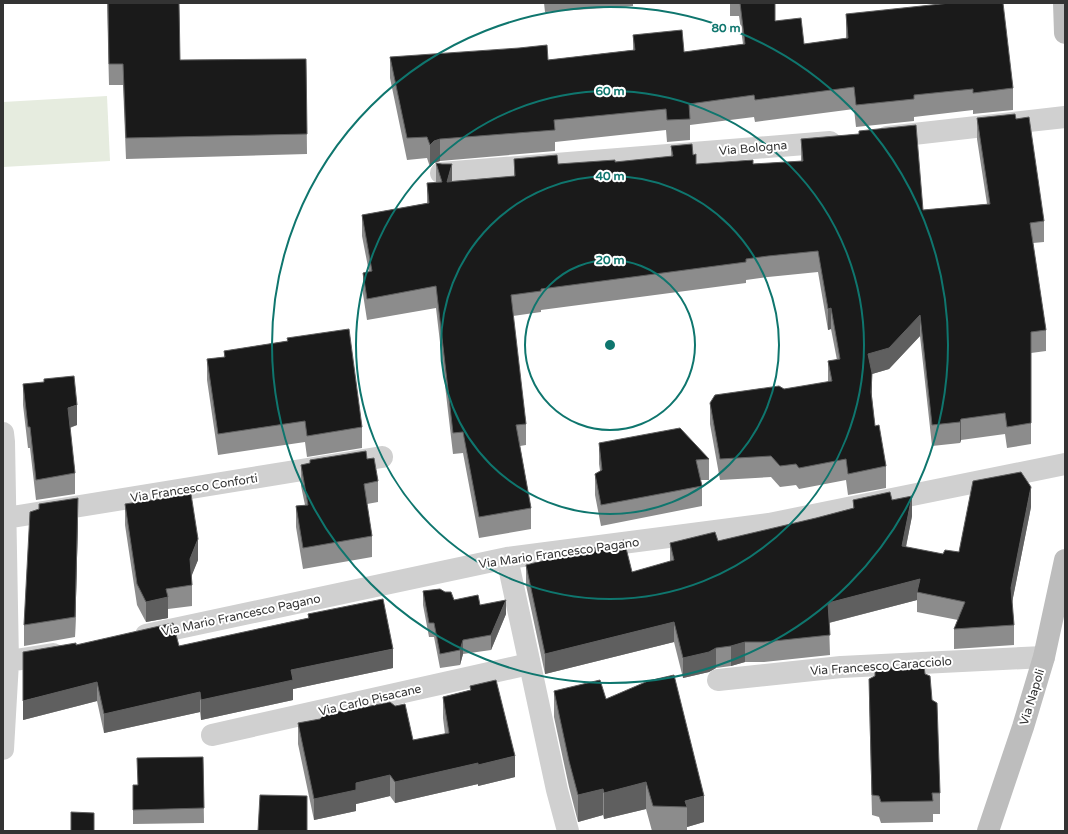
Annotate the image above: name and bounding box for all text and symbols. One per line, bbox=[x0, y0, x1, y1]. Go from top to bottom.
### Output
text: 80 m bbox=[711, 21, 741, 35]
text: 60 m bbox=[595, 84, 625, 98]
street label: Via Bologna bbox=[718, 138, 788, 158]
text: 40 m bbox=[595, 169, 625, 183]
text: 20 m bbox=[595, 253, 625, 267]
centre of rings bbox=[603, 338, 617, 352]
street label: Via Francesco Conforti bbox=[129, 471, 259, 505]
street label: Via Mario Francesco Pagano bbox=[478, 535, 640, 571]
street label: Via Mario Francesco Pagano bbox=[160, 591, 322, 639]
street label: Via Francesco Caracciolo bbox=[810, 654, 952, 678]
street label: Via Napoli bbox=[1017, 667, 1047, 727]
street label: Via Carlo Pisacane bbox=[317, 681, 423, 719]

